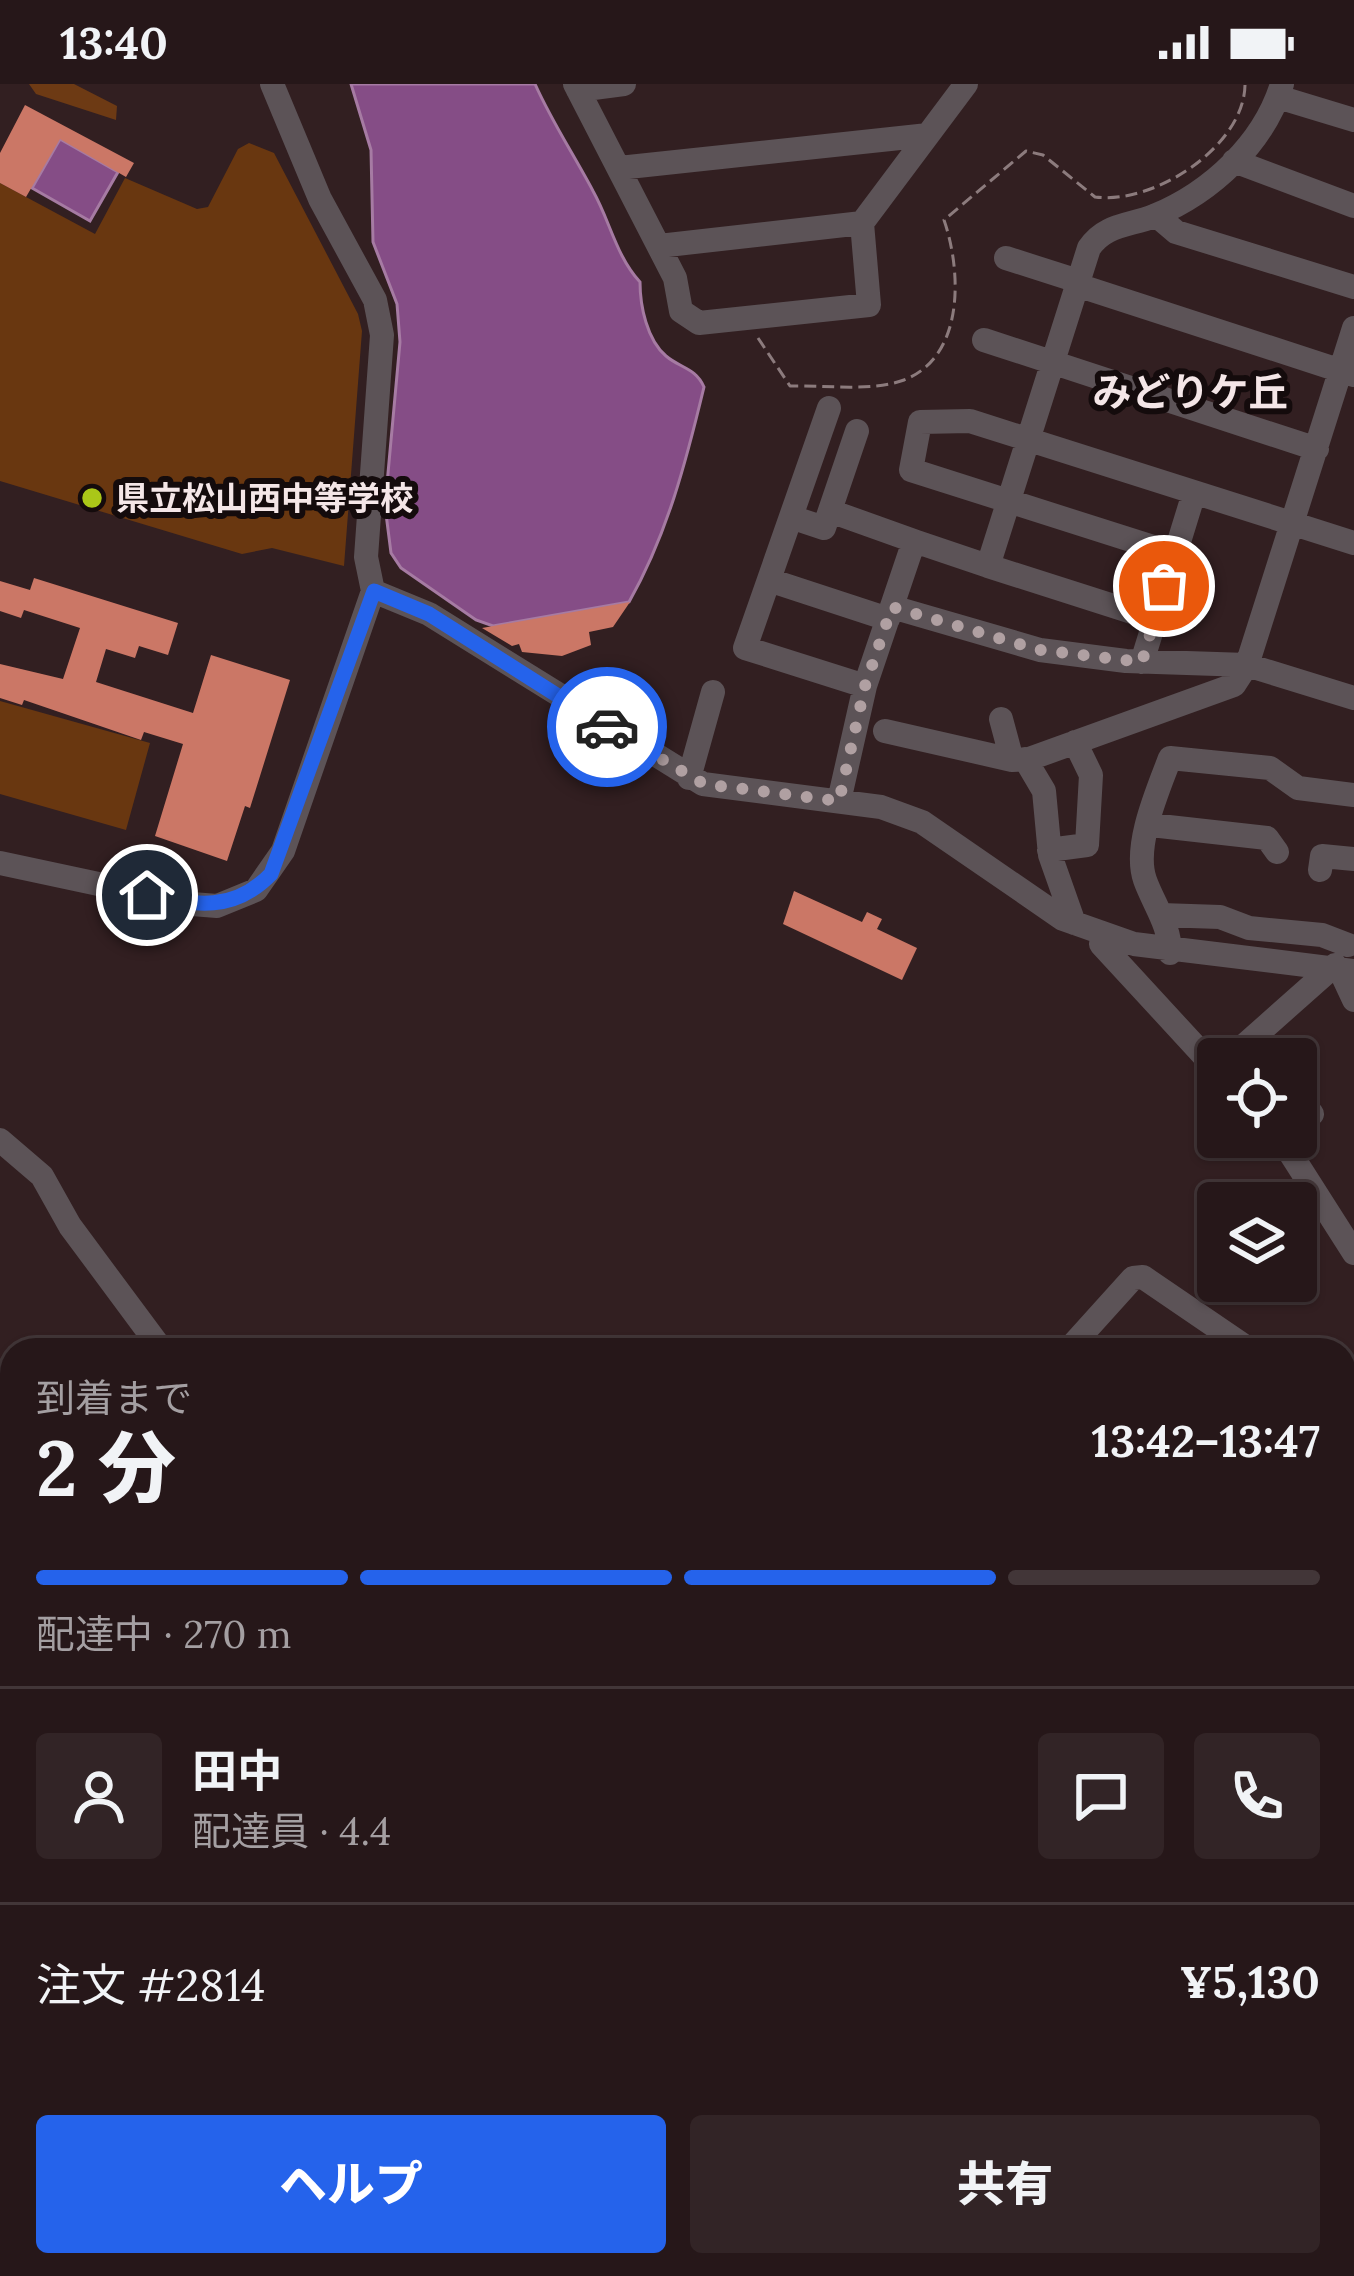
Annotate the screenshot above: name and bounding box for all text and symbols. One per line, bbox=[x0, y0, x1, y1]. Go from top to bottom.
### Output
text: 13:40 bbox=[60, 14, 168, 71]
district label: みどりケ丘 bbox=[1092, 367, 1288, 417]
place label: 県立松山西中等学校 bbox=[116, 477, 413, 519]
marker: 県立松山西中等学校 bbox=[79, 485, 105, 511]
pin bbox=[1113, 535, 1215, 637]
icon: bag bbox=[1131, 553, 1197, 619]
courier bbox=[547, 667, 667, 787]
icon: car bbox=[574, 694, 640, 760]
pin bbox=[96, 844, 198, 946]
icon: home bbox=[114, 862, 180, 928]
map controls bbox=[1197, 1038, 1317, 1302]
button: locate bbox=[1197, 1038, 1317, 1158]
button: layers bbox=[1197, 1182, 1317, 1302]
text: 到着まで bbox=[36, 1373, 192, 1423]
text: 13:42–13:47 bbox=[1092, 1412, 1320, 1469]
text: 2 分 bbox=[36, 1418, 176, 1517]
text: 配達中 · 270 m bbox=[36, 1609, 292, 1659]
button: person bbox=[36, 1733, 162, 1859]
button: chat bbox=[1038, 1733, 1164, 1859]
button: phone bbox=[1194, 1733, 1320, 1859]
text: 田中 bbox=[192, 1742, 282, 1799]
text: 配達員 · 4.4 bbox=[192, 1806, 391, 1856]
text: ¥5,130 bbox=[1180, 1953, 1320, 2010]
text: 注文 #2814 bbox=[36, 1956, 265, 2013]
button: ヘルプ bbox=[36, 2115, 666, 2253]
button: 共有 bbox=[690, 2115, 1320, 2253]

